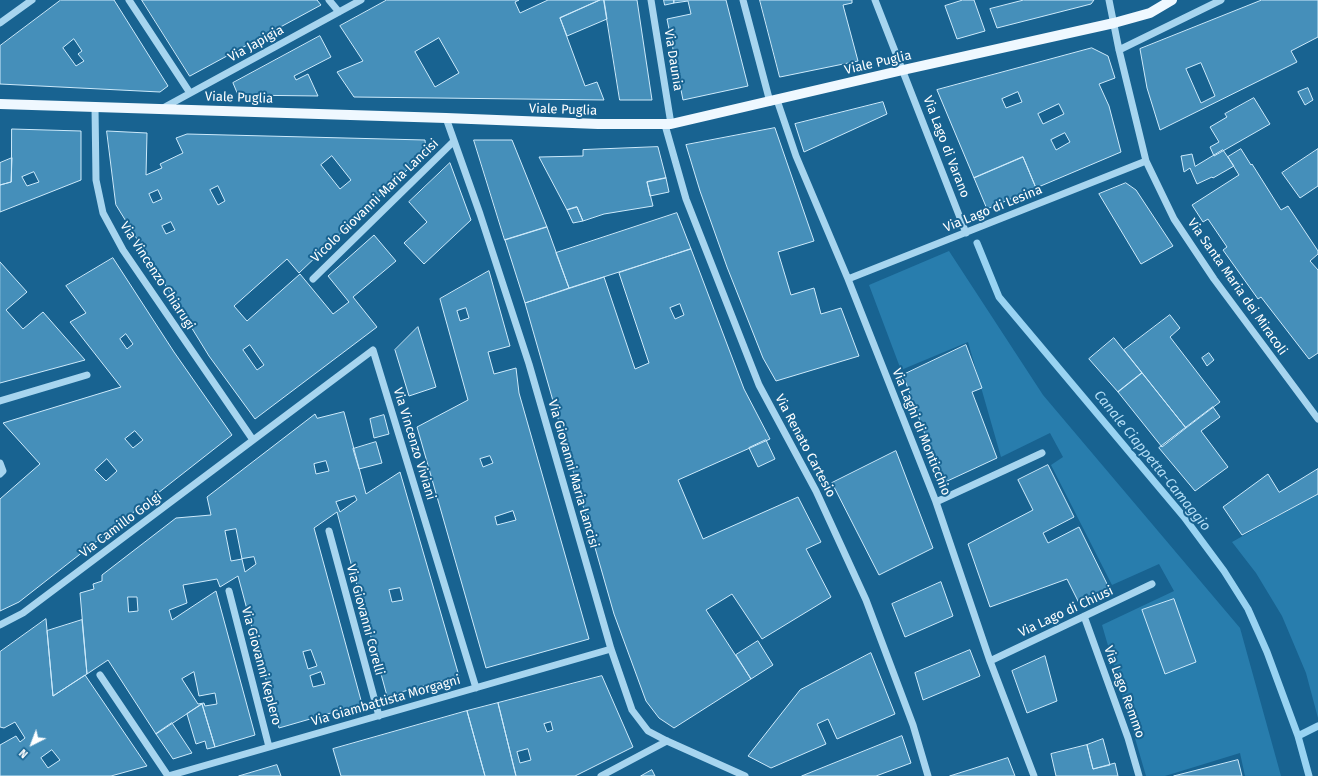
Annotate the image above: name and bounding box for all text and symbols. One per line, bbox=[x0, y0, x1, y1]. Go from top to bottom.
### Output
street label: Via Japigia bbox=[225, 22, 287, 66]
street label: Via Daunia bbox=[660, 28, 686, 92]
street label: Viale Puglia bbox=[843, 48, 913, 78]
street label: Viale Puglia bbox=[205, 89, 273, 107]
street label: Via Lago di Varano bbox=[919, 94, 973, 200]
street label: Viale Puglia bbox=[529, 101, 597, 119]
street label: Vicolo Giovanni Maria Lancisi bbox=[308, 136, 442, 266]
street label: Via Lago di Lesina bbox=[941, 182, 1045, 236]
street label: Via Santa Maria dei Miracoli bbox=[1184, 216, 1290, 358]
street label: Via Vincenzo Chiarugi bbox=[116, 219, 198, 333]
street label: Via Laghi di Monticchio bbox=[888, 366, 954, 498]
street label: Via Vincenzo Viviani bbox=[390, 386, 438, 502]
water label: Canale Ciappetta-Camaggio bbox=[1090, 387, 1214, 535]
street label: Via Renato Cartesio bbox=[771, 392, 839, 500]
street label: Via Giovanni Maria Lancisi bbox=[544, 398, 602, 550]
street label: Via Camillo Golgi bbox=[77, 489, 165, 561]
street label: Via Giovanni Corelli bbox=[343, 563, 387, 677]
street label: Via Lago di Chiusi bbox=[1016, 583, 1116, 641]
street label: Via Giovanni Keplero bbox=[238, 605, 284, 727]
street label: Via Lago Remmo bbox=[1100, 644, 1148, 740]
street label: Via Giambattista Morgagni bbox=[310, 672, 462, 730]
north arrow bbox=[12, 724, 52, 764]
text: N bbox=[17, 746, 31, 761]

